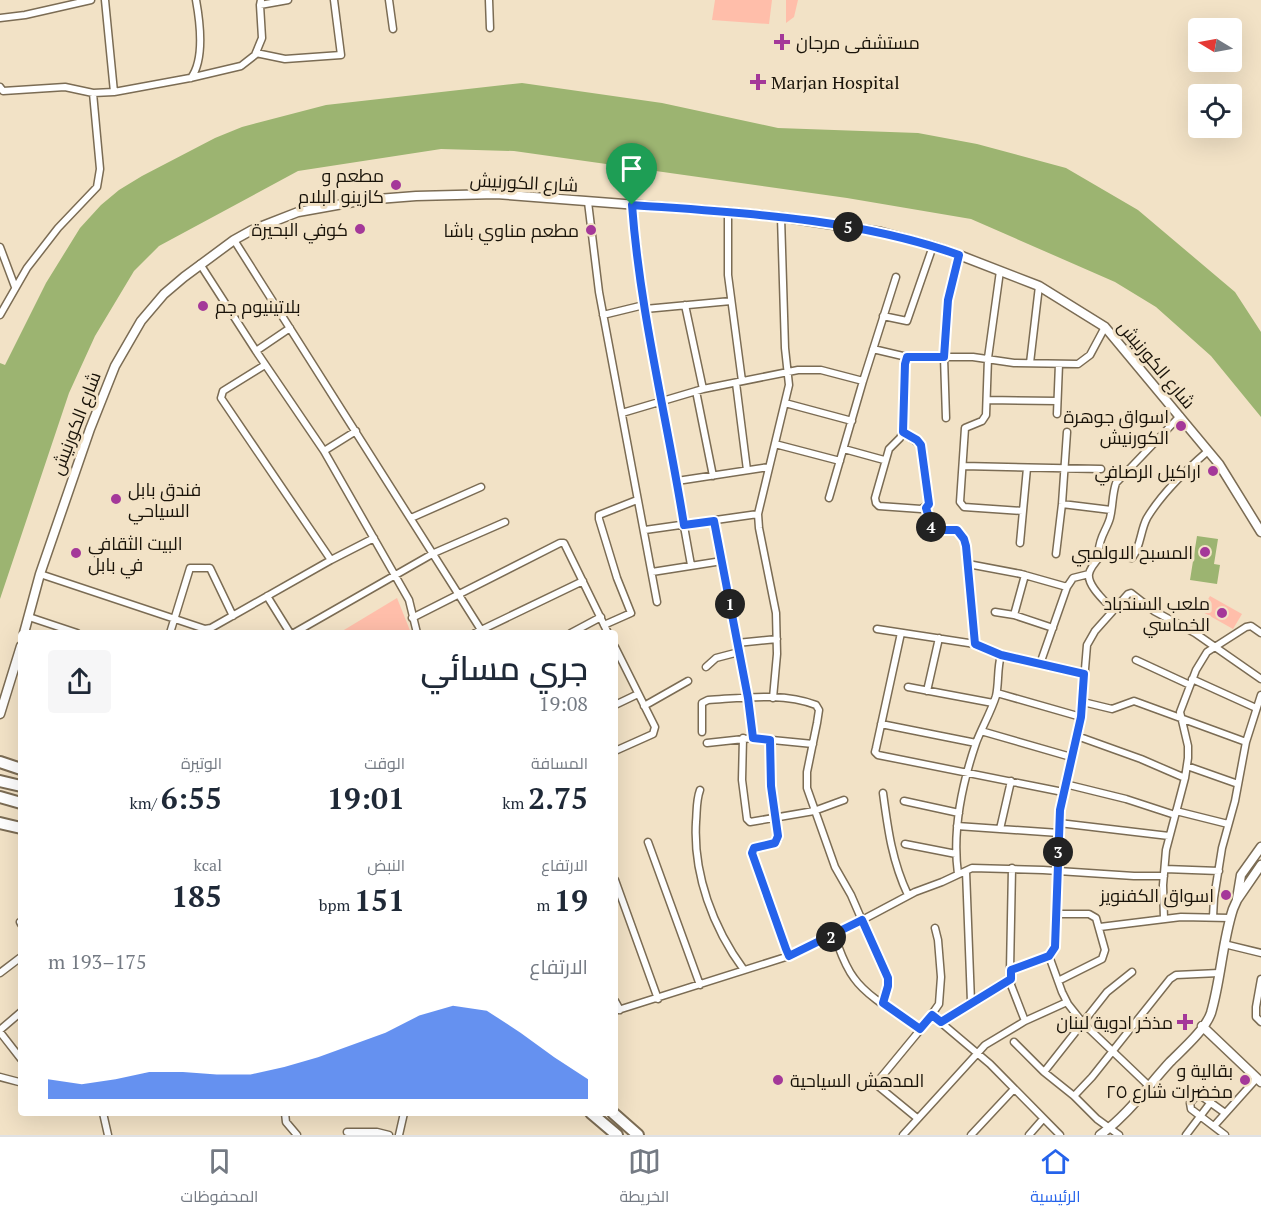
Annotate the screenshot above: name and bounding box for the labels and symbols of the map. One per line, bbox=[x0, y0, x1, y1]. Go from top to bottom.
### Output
north arrow bbox=[1188, 18, 1242, 72]
place label: مستشفى مرجان bbox=[796, 30, 920, 54]
marker: مستشفى مرجان bbox=[773, 33, 791, 51]
place label: Marjan Hospital bbox=[771, 70, 900, 94]
marker: Marjan Hospital bbox=[749, 73, 767, 91]
pin bbox=[606, 143, 657, 205]
place label: مطعم و كازينو البلام bbox=[298, 163, 384, 209]
street label: شارع الكورنيش bbox=[469, 167, 579, 198]
marker: مطعم و كازينو البلام bbox=[389, 178, 403, 192]
pin: 5 bbox=[833, 212, 863, 242]
place label: كوفي البحيرة bbox=[252, 217, 348, 244]
place label: مطعم مناوي باشا bbox=[443, 218, 579, 245]
marker: كوفي البحيرة bbox=[353, 222, 367, 236]
marker: مطعم مناوي باشا bbox=[584, 223, 598, 237]
place label: بلاتينيوم جم bbox=[215, 294, 300, 319]
marker: بلاتينيوم جم bbox=[196, 299, 210, 313]
street label: شارع الكورنيش bbox=[1112, 315, 1201, 414]
street label: شارع الكورنيش bbox=[44, 368, 107, 478]
place label: اسواق جوهرة الكورنيش bbox=[1063, 404, 1169, 449]
marker: اسواق جوهرة الكورنيش bbox=[1174, 419, 1188, 433]
place label: اراكيل الرصافي bbox=[1095, 459, 1201, 486]
marker: اراكيل الرصافي bbox=[1206, 464, 1220, 478]
place label: فندق بابل السياحي bbox=[128, 477, 201, 525]
marker: فندق بابل السياحي bbox=[109, 492, 123, 506]
pin: 4 bbox=[916, 512, 946, 542]
place label: البيت الثقافي في بابل bbox=[88, 531, 183, 579]
place label: المسبح الاولمبي bbox=[1071, 540, 1193, 567]
marker: المسبح الاولمبي bbox=[1198, 545, 1212, 559]
marker: البيت الثقافي في بابل bbox=[69, 546, 83, 560]
pin: 1 bbox=[715, 589, 745, 619]
place label: ملعب السندباد الخماسي bbox=[1103, 591, 1210, 638]
marker: ملعب السندباد الخماسي bbox=[1215, 606, 1229, 620]
pin: 3 bbox=[1043, 837, 1073, 867]
place label: اسواق الكفنويز bbox=[1099, 883, 1214, 908]
marker: اسواق الكفنويز bbox=[1219, 888, 1233, 902]
pin: 2 bbox=[816, 922, 846, 952]
place label: مذخر ادوية لبنان bbox=[1056, 1010, 1173, 1034]
marker: مذخر ادوية لبنان bbox=[1178, 1015, 1192, 1029]
place label: بقالية و مخضرات شارع ٢٥ bbox=[1106, 1058, 1233, 1104]
place label: المدهش السياحية bbox=[790, 1068, 924, 1092]
marker: المدهش السياحية bbox=[771, 1073, 785, 1087]
marker: بقالية و مخضرات شارع ٢٥ bbox=[1238, 1073, 1252, 1087]

